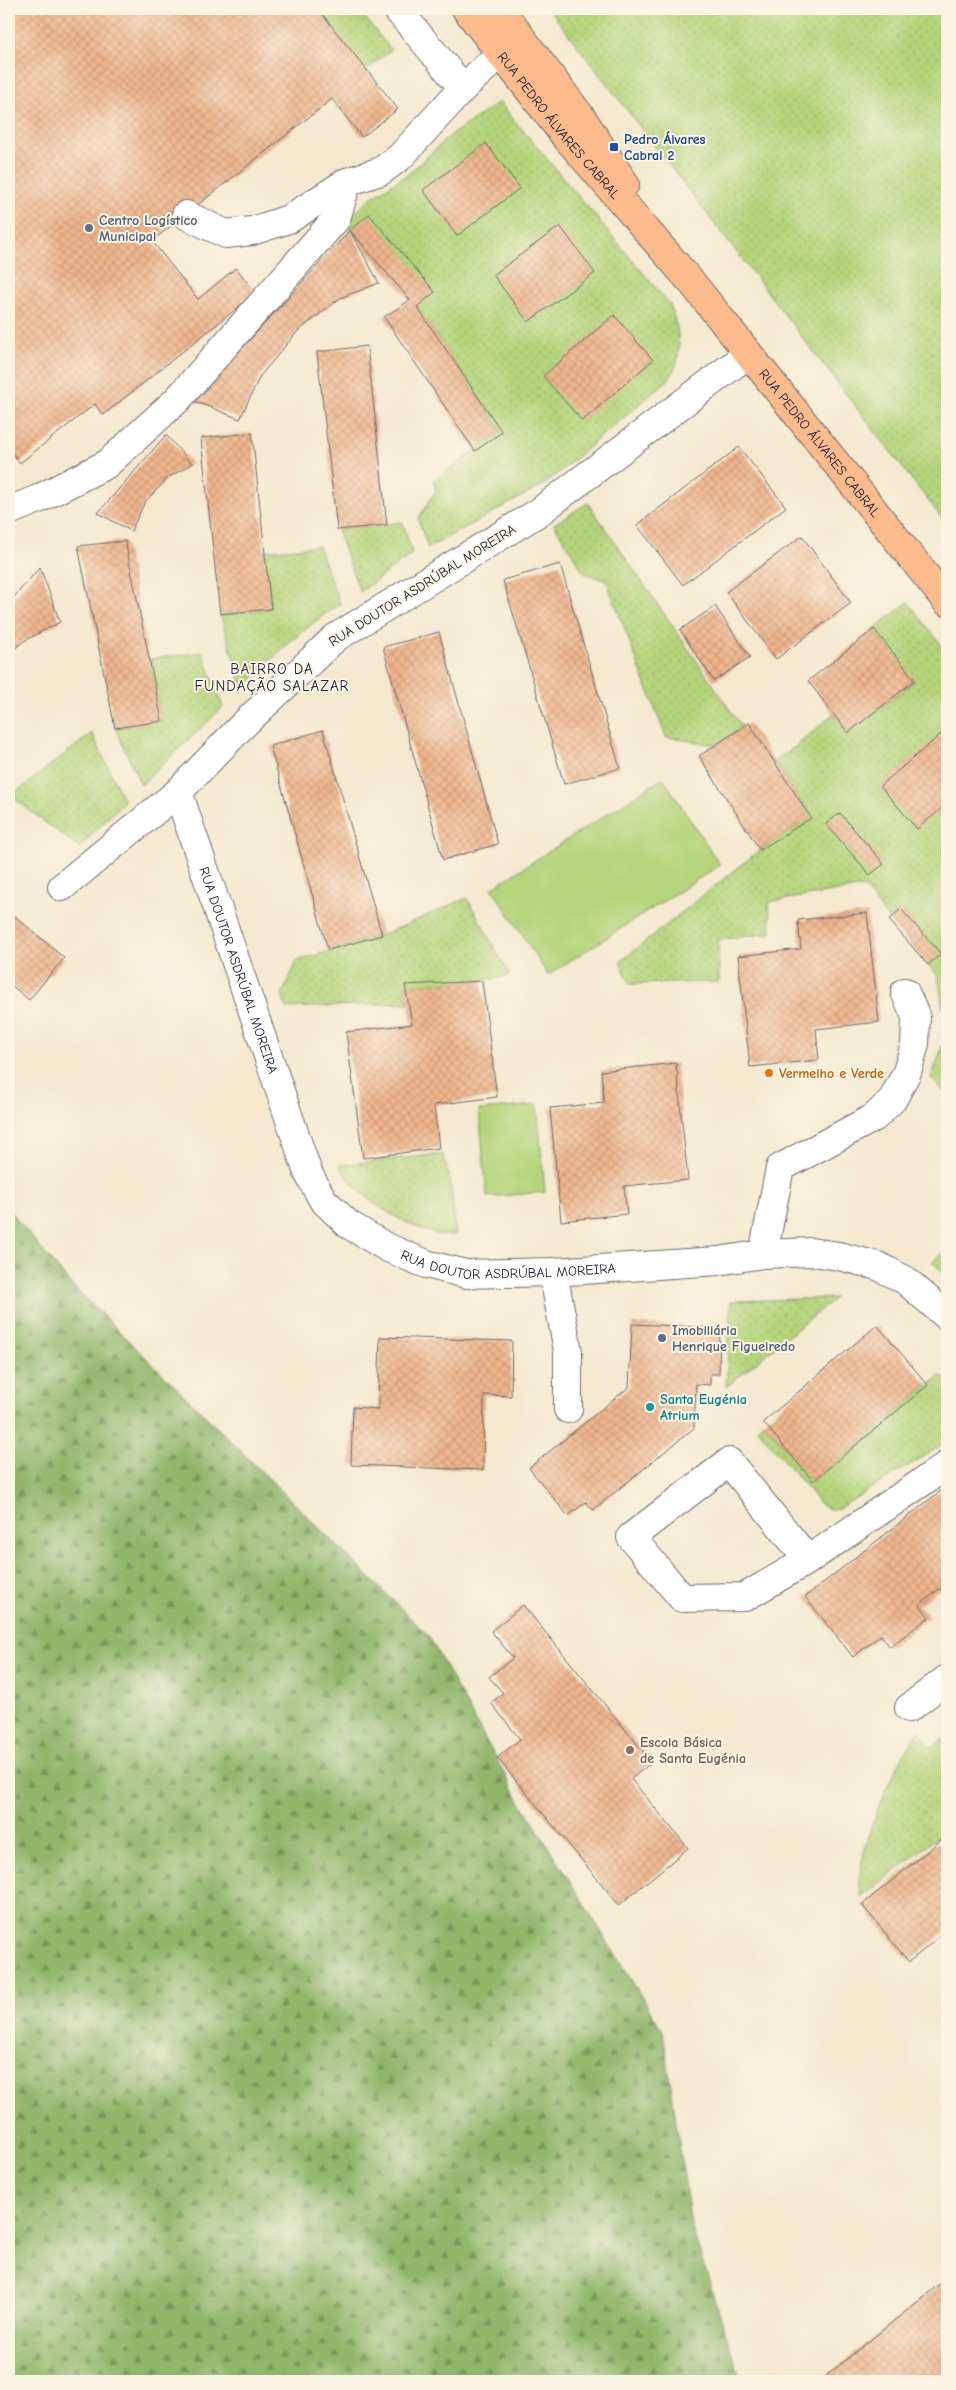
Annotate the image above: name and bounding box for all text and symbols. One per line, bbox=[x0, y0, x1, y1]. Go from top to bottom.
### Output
street label: RUA PEDRO ÁLVARES CABRAL bbox=[494, 49, 624, 203]
place label: Pedro Álvares Cabral 2 bbox=[624, 131, 706, 164]
marker: Pedro Álvares Cabral 2 bbox=[608, 141, 620, 153]
place label: Centro Logístico Municipal bbox=[99, 212, 197, 245]
marker: Centro Logístico Municipal bbox=[83, 222, 95, 234]
street label: RUA PEDRO ÁLVARES CABRAL bbox=[755, 366, 884, 521]
street label: RUA DOUTOR ASDRÚBAL MOREIRA bbox=[326, 521, 519, 650]
district label: BAIRRO DA FUNDAÇÃO SALAZAR bbox=[194, 660, 350, 695]
street label: RUA DOUTOR ASDRÚBAL MOREIRA bbox=[195, 865, 281, 1076]
place label: Vermelho e Verde bbox=[779, 1065, 884, 1082]
marker: Vermelho e Verde bbox=[763, 1067, 775, 1079]
street label: RUA DOUTOR ASDRÚBAL MOREIRA bbox=[398, 1246, 616, 1283]
place label: Imobiliária Henrique Figueiredo bbox=[672, 1322, 795, 1355]
marker: Imobiliária Henrique Figueiredo bbox=[656, 1332, 668, 1344]
place label: Santa Eugénia Atrium bbox=[660, 1391, 747, 1424]
marker: Santa Eugénia Atrium bbox=[644, 1401, 656, 1413]
place label: Escola Básica de Santa Eugénia bbox=[640, 1734, 746, 1767]
marker: Escola Básica de Santa Eugénia bbox=[624, 1744, 636, 1756]

